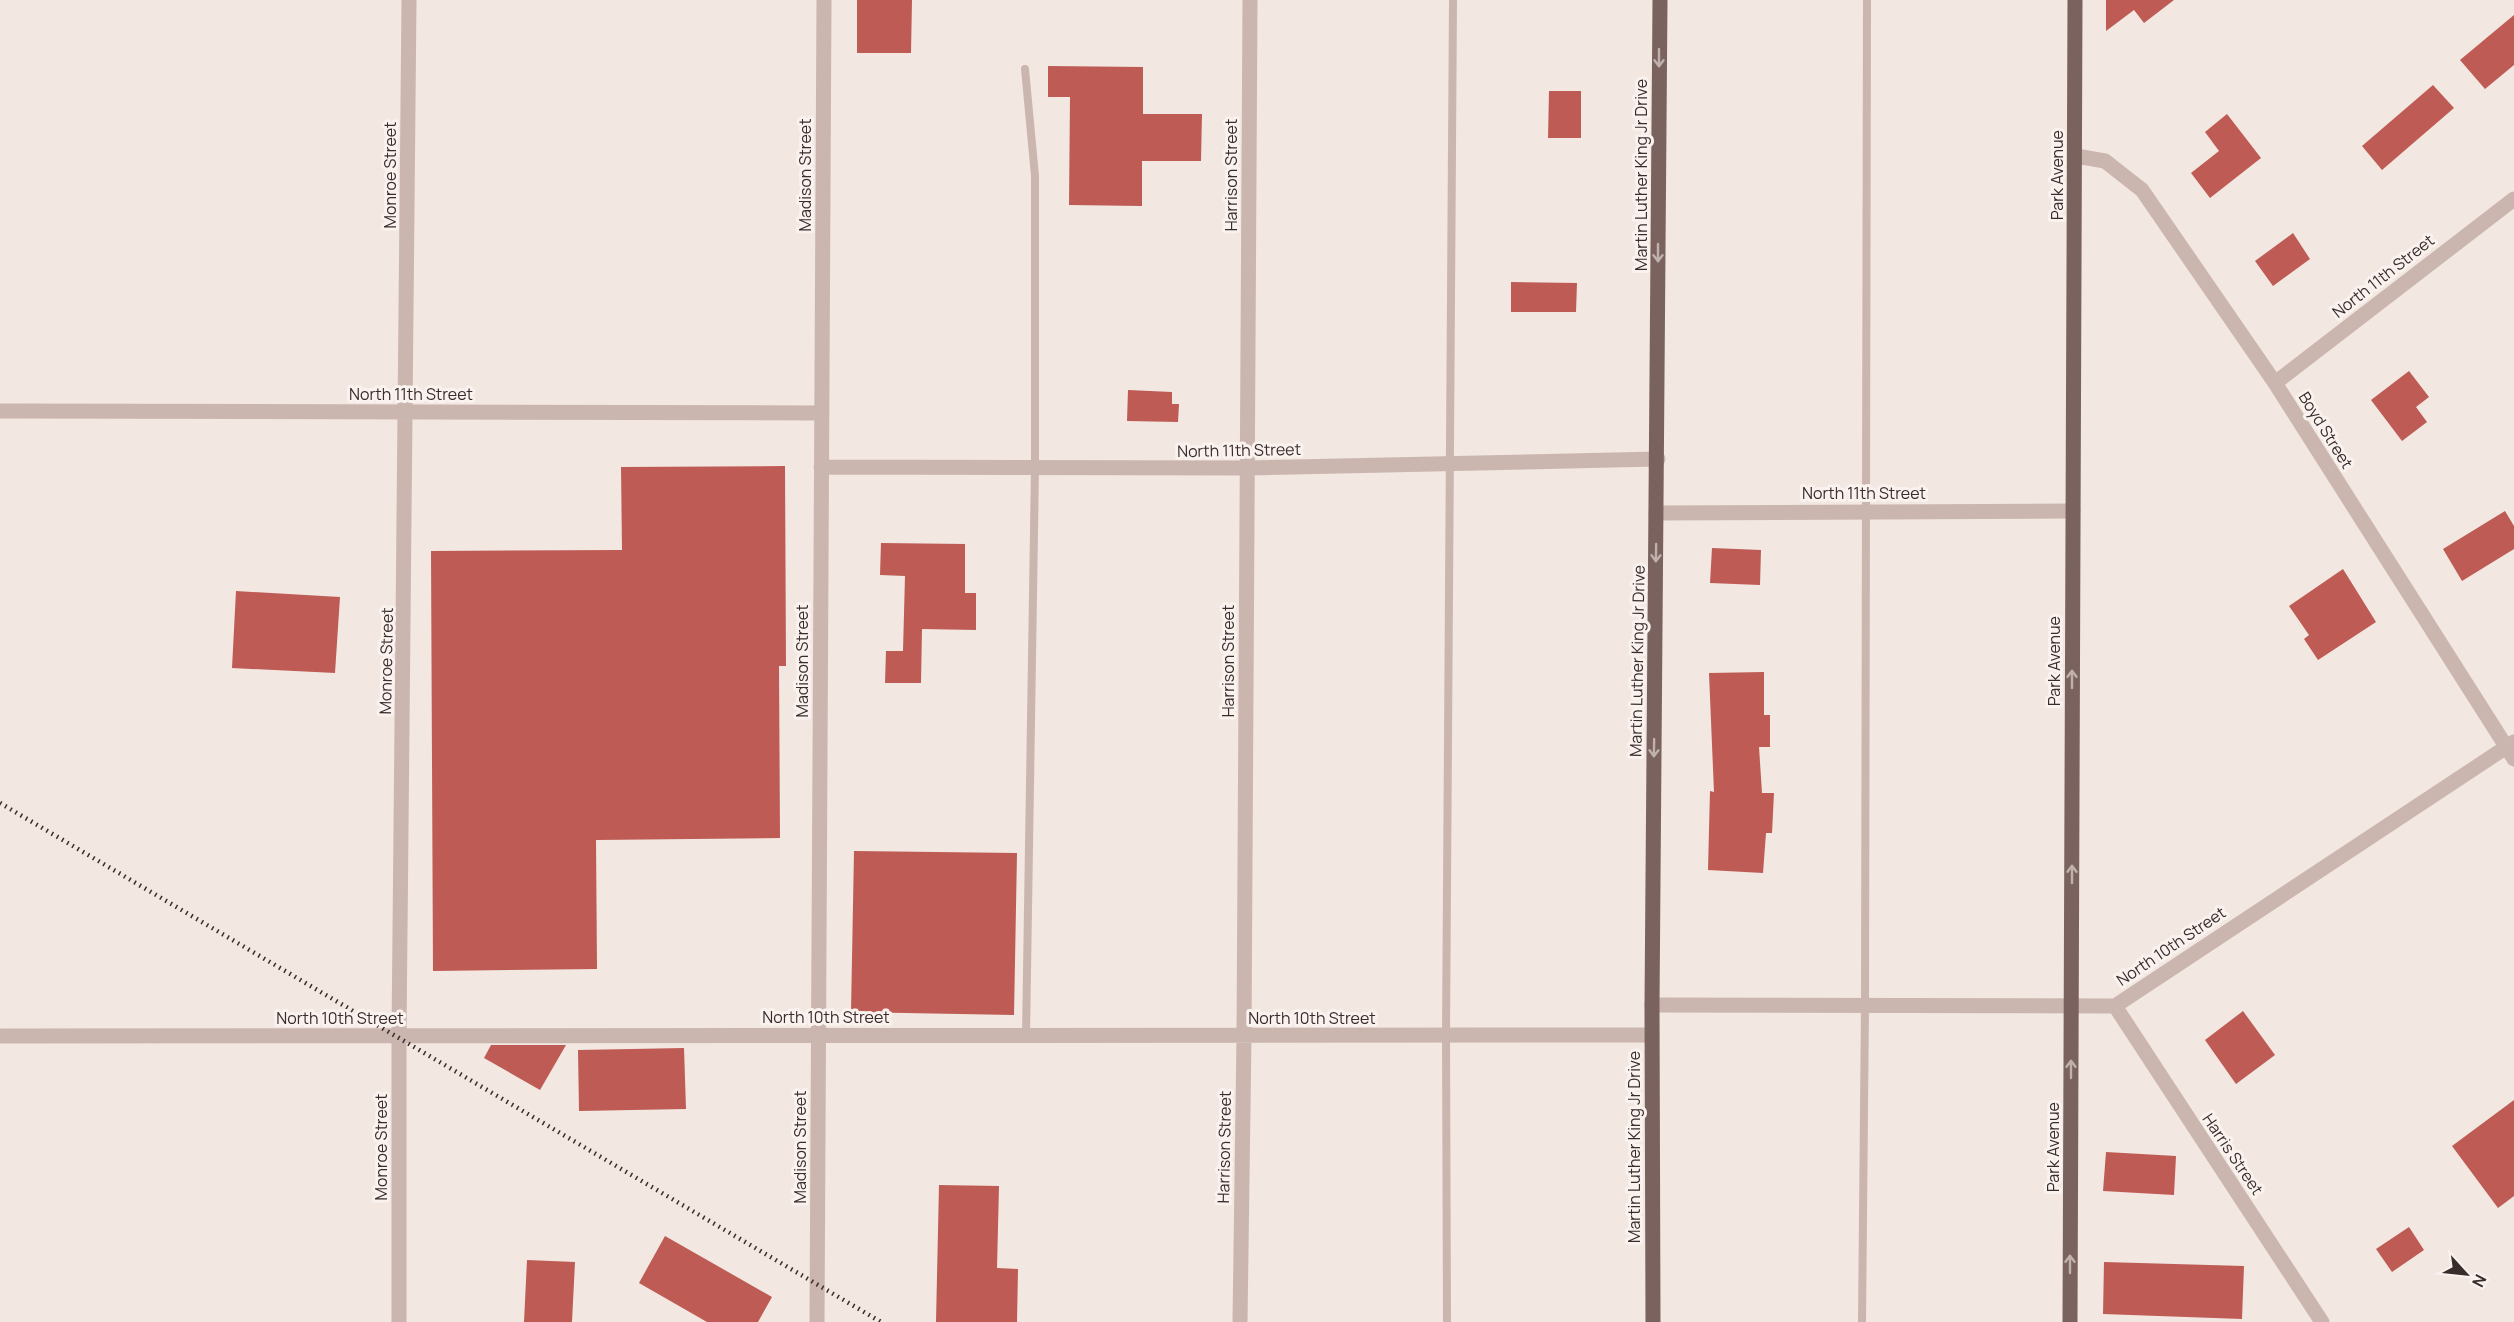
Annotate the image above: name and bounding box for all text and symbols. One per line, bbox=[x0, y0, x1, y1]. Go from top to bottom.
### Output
one-way arrow bbox=[1653, 48, 1665, 68]
street label: Martin Luther King Jr Drive bbox=[1630, 79, 1652, 271]
street label: Madison Street bbox=[794, 118, 816, 232]
street label: Harrison Street bbox=[1220, 119, 1242, 231]
street label: Monroe Street bbox=[379, 121, 401, 229]
street label: Park Avenue bbox=[2046, 130, 2068, 220]
street label: North 11th Street bbox=[2327, 229, 2439, 323]
one-way arrow bbox=[1653, 243, 1664, 263]
street label: North 11th Street bbox=[349, 383, 473, 405]
street label: Boyd Street bbox=[2294, 387, 2358, 473]
street label: North 11th Street bbox=[1177, 438, 1301, 462]
street label: North 11th Street bbox=[1802, 482, 1926, 504]
one-way arrow bbox=[1650, 543, 1662, 563]
street label: Martin Luther King Jr Drive bbox=[1624, 565, 1650, 757]
street label: Madison Street bbox=[791, 604, 813, 718]
street label: Harrison Street bbox=[1217, 605, 1239, 717]
street label: Monroe Street bbox=[374, 607, 398, 715]
street label: Park Avenue bbox=[2043, 616, 2065, 706]
one-way arrow bbox=[2066, 669, 2078, 689]
one-way arrow bbox=[1648, 738, 1660, 758]
one-way arrow bbox=[2066, 864, 2078, 884]
street label: North 10th Street bbox=[2112, 901, 2230, 991]
street label: North 10th Street bbox=[762, 1006, 890, 1028]
street label: North 10th Street bbox=[276, 1007, 404, 1029]
street label: North 10th Street bbox=[1248, 1007, 1376, 1029]
street label: Martin Luther King Jr Drive bbox=[1623, 1051, 1645, 1243]
one-way arrow bbox=[2065, 1059, 2077, 1079]
street label: Madison Street bbox=[789, 1090, 811, 1204]
street label: Harrison Street bbox=[1212, 1090, 1236, 1204]
street label: Monroe Street bbox=[370, 1093, 392, 1201]
street label: Park Avenue bbox=[2042, 1102, 2064, 1192]
street label: Harris Street bbox=[2198, 1109, 2268, 1199]
north arrow bbox=[2436, 1244, 2496, 1304]
one-way arrow bbox=[2064, 1254, 2076, 1274]
text: N bbox=[2467, 1271, 2492, 1291]

